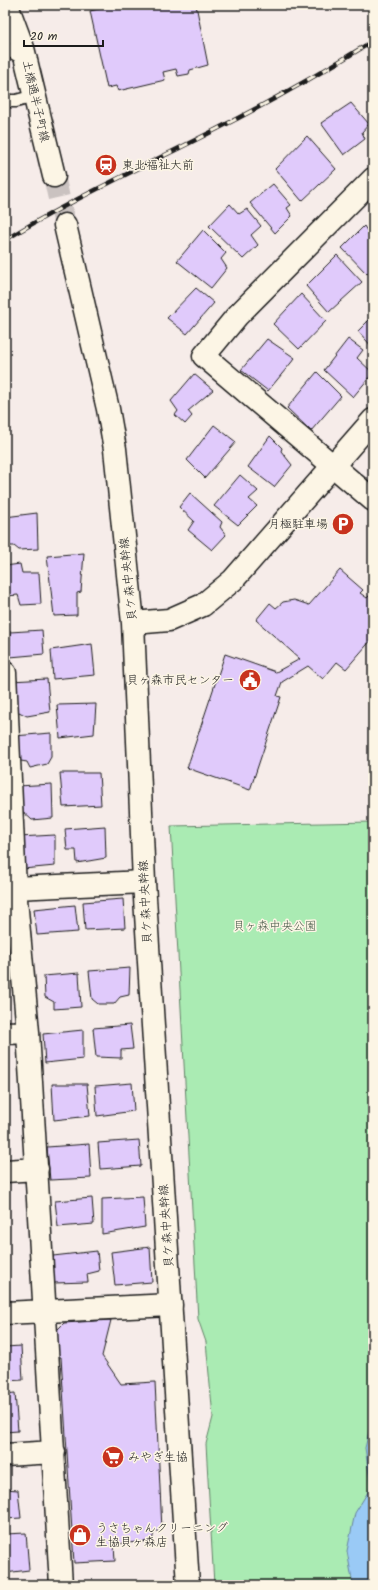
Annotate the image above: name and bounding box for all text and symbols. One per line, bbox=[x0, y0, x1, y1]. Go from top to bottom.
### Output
scale bar bbox=[24, 22, 103, 48]
text: 20 m bbox=[30, 27, 58, 46]
street label: 土橋通半子町線 bbox=[17, 58, 54, 144]
station icon: 東北福祉大前 bbox=[93, 152, 119, 178]
place label: 東北福祉大前 bbox=[122, 156, 194, 175]
parking icon: 月極駐車場 bbox=[330, 511, 356, 537]
place label: 月極駐車場 bbox=[268, 515, 328, 534]
street label: 貝ケ森中央幹線 bbox=[115, 536, 142, 622]
public building icon: 貝ヶ森市民センター bbox=[237, 667, 263, 693]
place label: 貝ヶ森市民センター bbox=[126, 671, 234, 690]
street label: 貝ケ森中央幹線 bbox=[134, 860, 157, 944]
park label: 貝ヶ森中央公園 bbox=[233, 917, 317, 936]
street label: 貝ケ森中央幹線 bbox=[154, 1183, 179, 1269]
supermarket icon: みやぎ生協 bbox=[100, 1444, 126, 1470]
place label: みやぎ生協 bbox=[128, 1448, 188, 1467]
place label: うさちゃんクリーニング 生協貝ヶ森店 bbox=[96, 1519, 228, 1552]
shop icon: うさちゃんクリーニング 生協貝ヶ森店 bbox=[67, 1522, 93, 1548]

